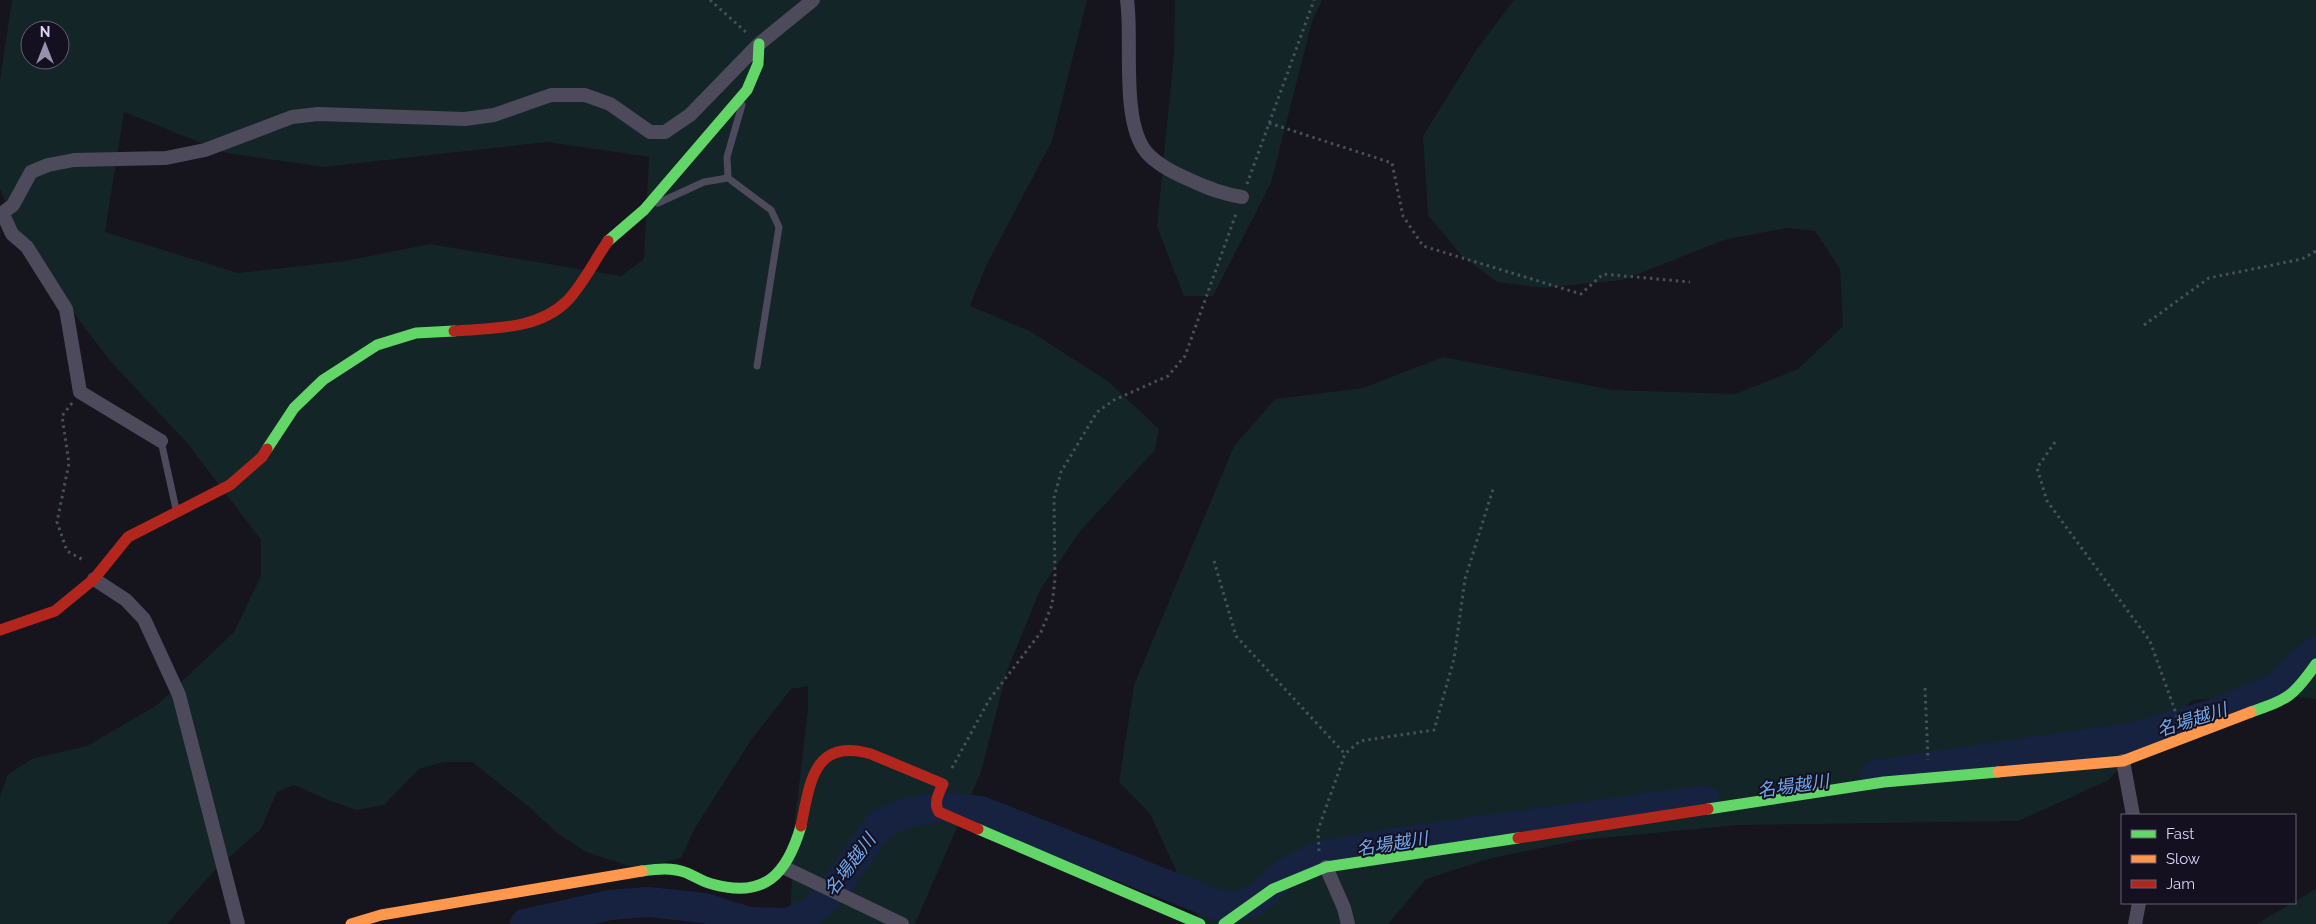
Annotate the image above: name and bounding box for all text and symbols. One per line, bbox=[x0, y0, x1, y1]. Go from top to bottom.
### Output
north arrow bbox=[20, 20, 70, 70]
text: N bbox=[40, 24, 50, 40]
water label: 名場越川 bbox=[2154, 698, 2231, 741]
water label: 名場越川 bbox=[1756, 770, 1832, 801]
legend bbox=[2121, 814, 2296, 904]
text: Fast bbox=[2166, 825, 2194, 843]
water label: 名場越川 bbox=[1355, 827, 1431, 860]
water label: 名場越川 bbox=[820, 828, 881, 900]
text: Slow bbox=[2166, 850, 2200, 868]
text: Jam bbox=[2166, 875, 2195, 893]

